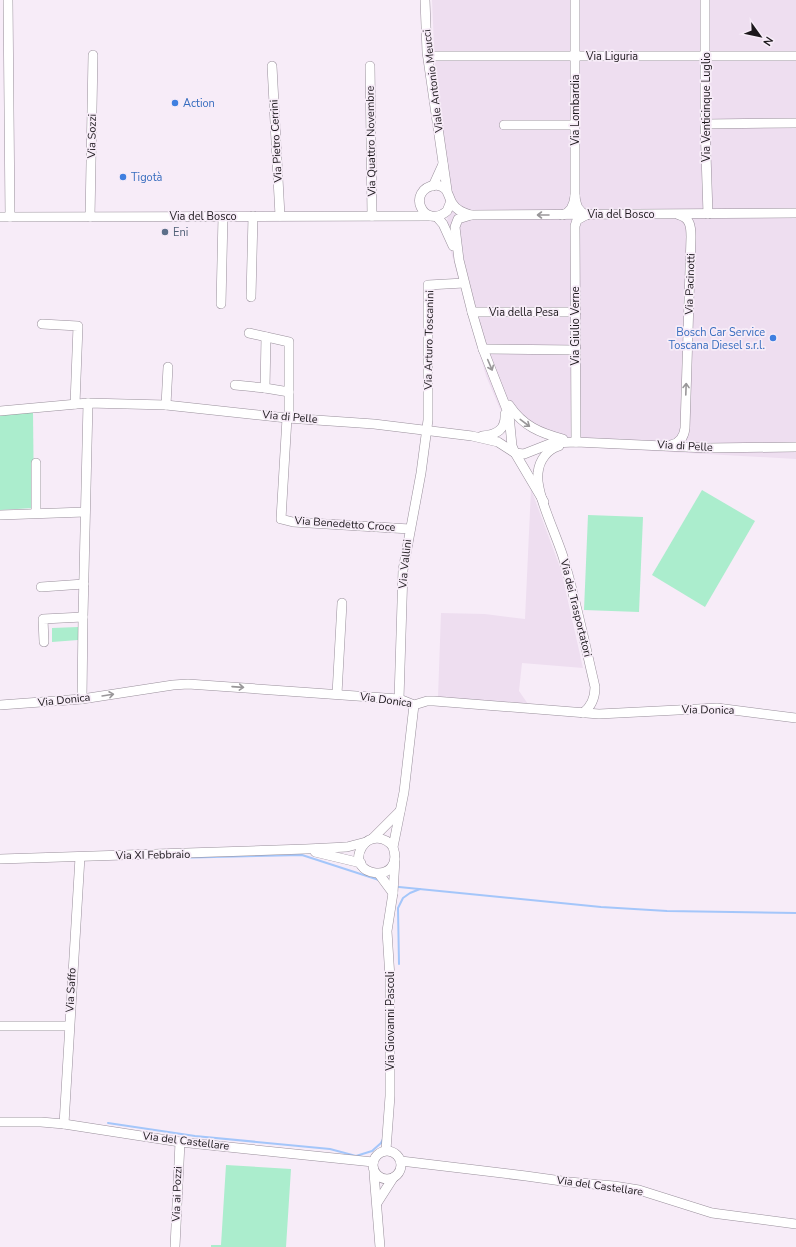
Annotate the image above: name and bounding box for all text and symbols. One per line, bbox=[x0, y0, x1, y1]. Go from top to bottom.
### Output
north arrow bbox=[740, 16, 780, 56]
street label: Viale Antonio Meucci bbox=[419, 29, 447, 134]
text: N bbox=[759, 34, 776, 49]
street label: Via Liguria bbox=[585, 49, 638, 64]
street label: Via Venticinque Luglio bbox=[699, 52, 714, 163]
street label: Via Lombardia bbox=[568, 74, 583, 147]
street label: Via Quattro Novembre bbox=[363, 85, 379, 198]
place label: Action bbox=[183, 96, 215, 111]
marker: Action bbox=[170, 98, 180, 108]
street label: Via Pietro Cerrini bbox=[266, 99, 286, 184]
street label: Via Sozzi bbox=[84, 114, 100, 159]
place label: Tigotà bbox=[131, 170, 163, 185]
marker: Tigotà bbox=[118, 172, 128, 182]
street label: Via del Bosco bbox=[586, 207, 655, 222]
street label: Via del Bosco bbox=[168, 209, 237, 224]
one-way arrow bbox=[537, 211, 550, 219]
place label: Eni bbox=[173, 225, 188, 240]
marker: Eni bbox=[160, 227, 170, 237]
street label: Via Pacinotti bbox=[681, 253, 699, 316]
street label: Via Giulio Verne bbox=[568, 286, 583, 367]
street label: Via Arturo Toscanini bbox=[421, 290, 437, 391]
street label: Via della Pesa bbox=[488, 305, 559, 320]
place label: Bosch Car Service Toscana Diesel s.r.l. bbox=[668, 325, 765, 353]
marker: Bosch Car Service Toscana Diesel s.r.l. bbox=[768, 333, 778, 343]
one-way arrow bbox=[486, 358, 494, 370]
one-way arrow bbox=[682, 383, 690, 396]
street label: Via di Pelle bbox=[261, 407, 318, 427]
one-way arrow bbox=[519, 419, 530, 427]
street label: Via di Pelle bbox=[656, 437, 713, 455]
street label: Via Benedetto Croce bbox=[293, 513, 396, 535]
street label: Via Vallini bbox=[395, 539, 415, 590]
street label: Via dei Trasportatori bbox=[556, 557, 595, 658]
one-way arrow bbox=[231, 683, 244, 690]
street label: Via Donica bbox=[358, 689, 413, 711]
street label: Via Donica bbox=[36, 690, 91, 710]
one-way arrow bbox=[102, 691, 115, 699]
street label: Via Donica bbox=[680, 702, 735, 718]
street label: Via XI Febbraio bbox=[115, 847, 190, 863]
street label: Via Saffo bbox=[62, 967, 80, 1014]
street label: Via Giovanni Pascoli bbox=[383, 971, 398, 1072]
street label: Via del Castellare bbox=[141, 1128, 230, 1154]
street label: Via ai Pozzi bbox=[169, 1166, 185, 1223]
street label: Via del Castellare bbox=[555, 1172, 644, 1200]

